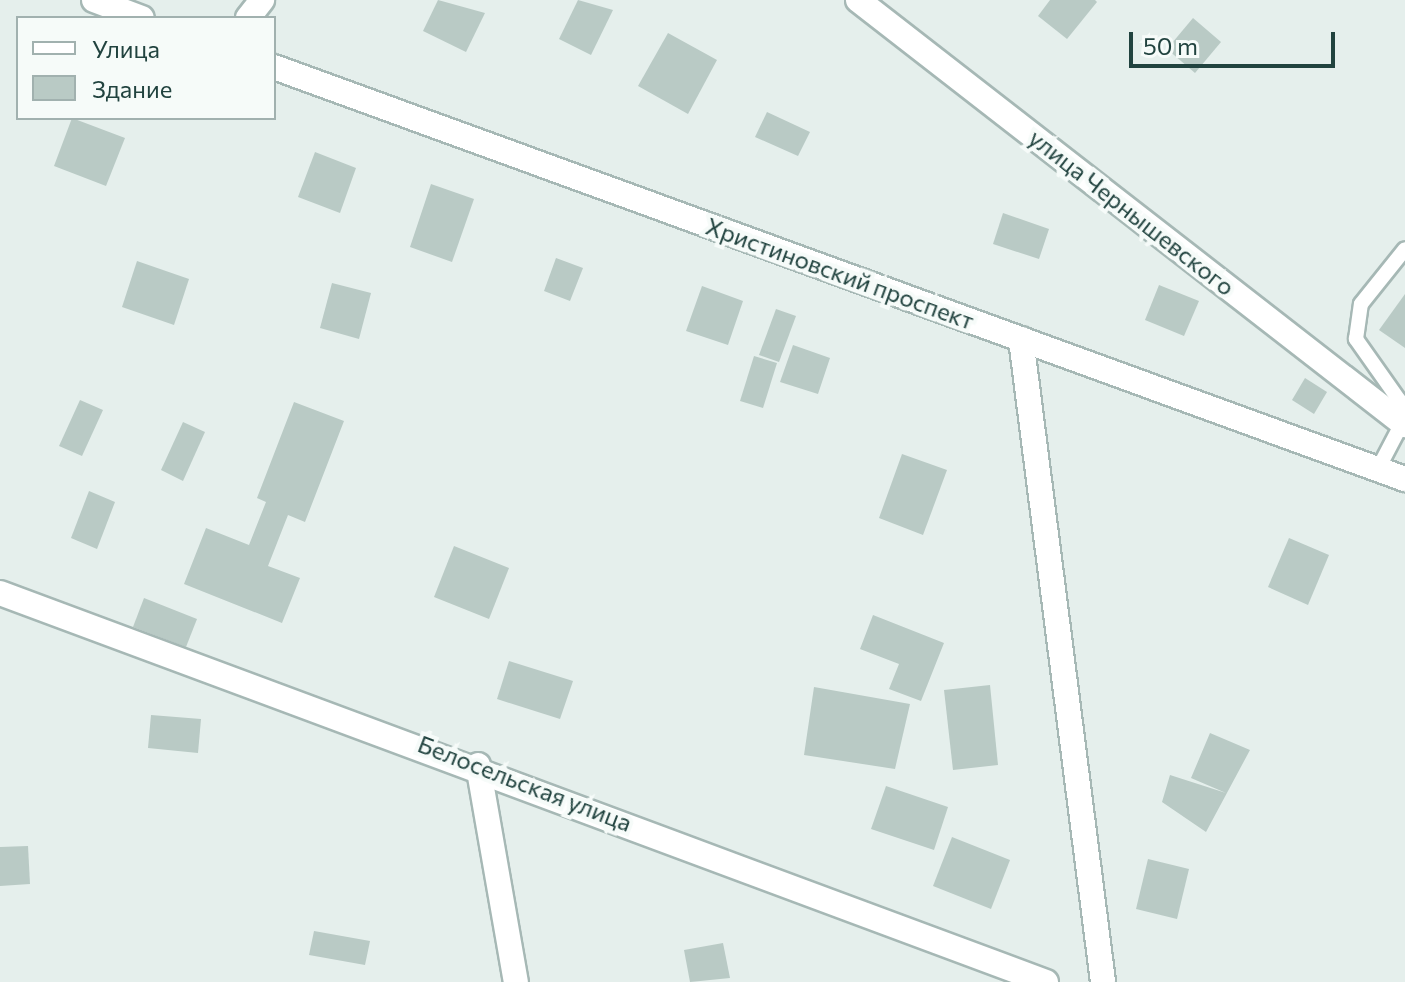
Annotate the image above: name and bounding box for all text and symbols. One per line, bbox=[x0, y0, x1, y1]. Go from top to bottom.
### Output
legend bbox=[16, 16, 276, 120]
scale bar bbox=[1133, 16, 1339, 66]
text: 50 m bbox=[1143, 31, 1198, 60]
text: Улица bbox=[92, 34, 160, 63]
text: Здание bbox=[92, 74, 172, 103]
street label: улица Чернышевского bbox=[1024, 123, 1240, 301]
street label: Христиновский проспект bbox=[702, 211, 978, 335]
street label: Белосельская улица bbox=[414, 729, 636, 837]

